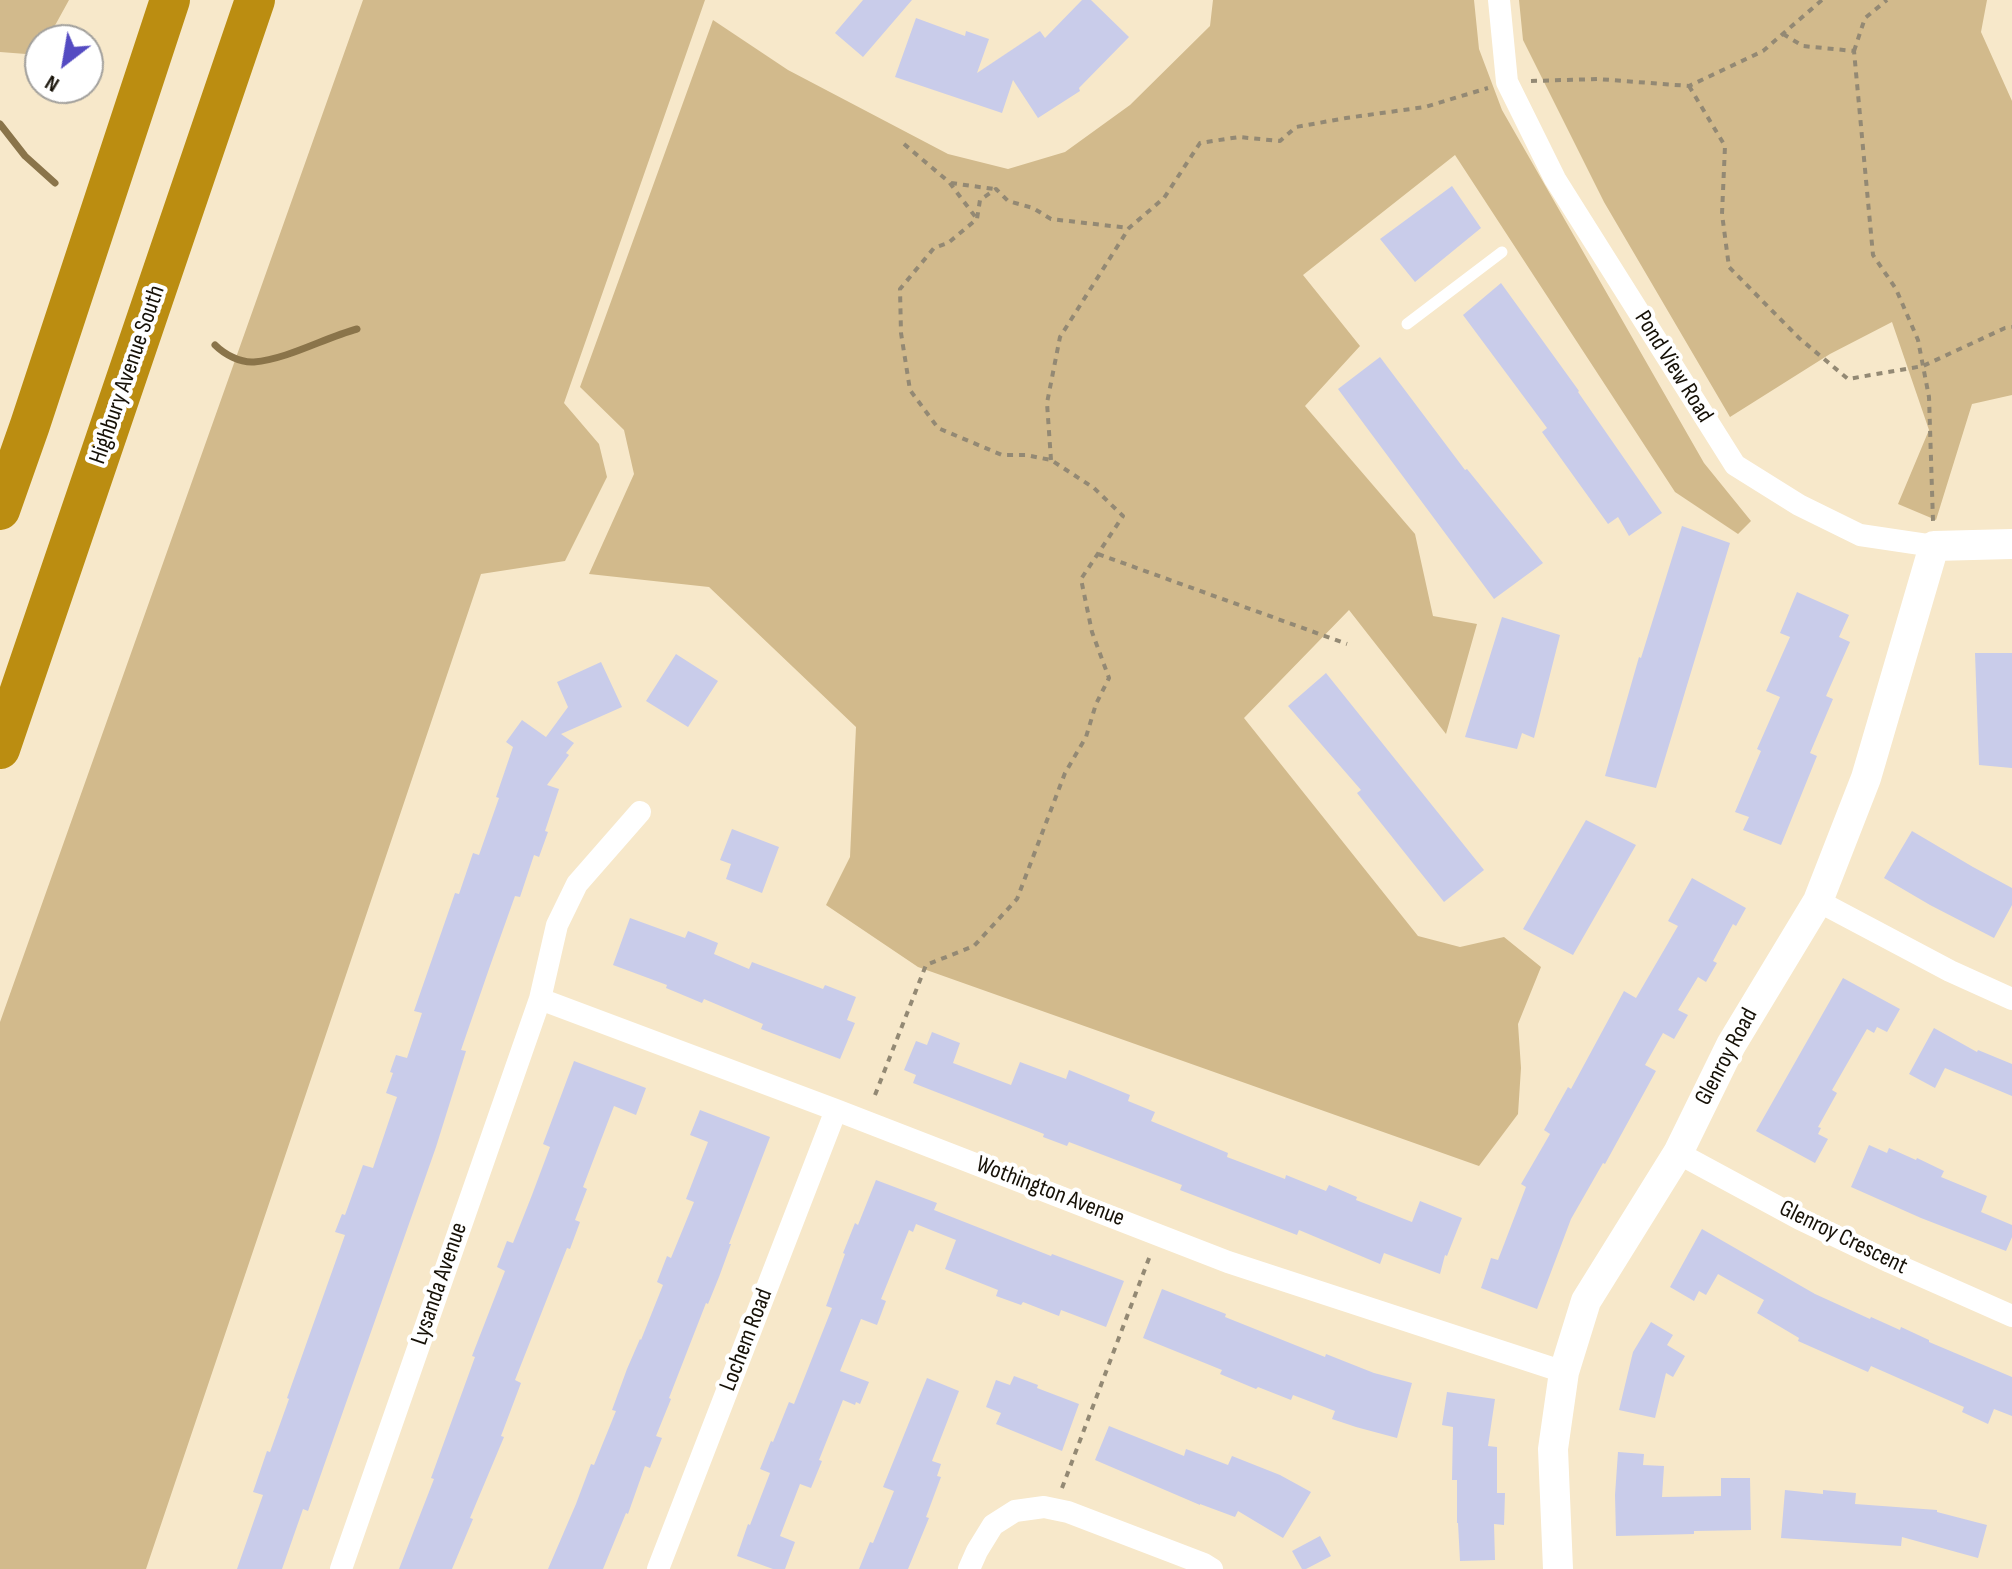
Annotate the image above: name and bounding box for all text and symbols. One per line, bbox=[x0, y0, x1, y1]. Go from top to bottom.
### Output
north arrow bbox=[24, 24, 104, 104]
text: N bbox=[40, 69, 64, 98]
street label: Highbury Avenue South bbox=[84, 282, 172, 468]
street label: Pond View Road bbox=[1627, 306, 1719, 428]
street label: Glenroy Road bbox=[1689, 1004, 1765, 1110]
street label: Wothington Avenue bbox=[972, 1150, 1128, 1234]
street label: Glenroy Crescent bbox=[1774, 1195, 1912, 1281]
street label: Lysanda Avenue bbox=[406, 1219, 474, 1349]
street label: Lochem Road bbox=[714, 1285, 780, 1395]

